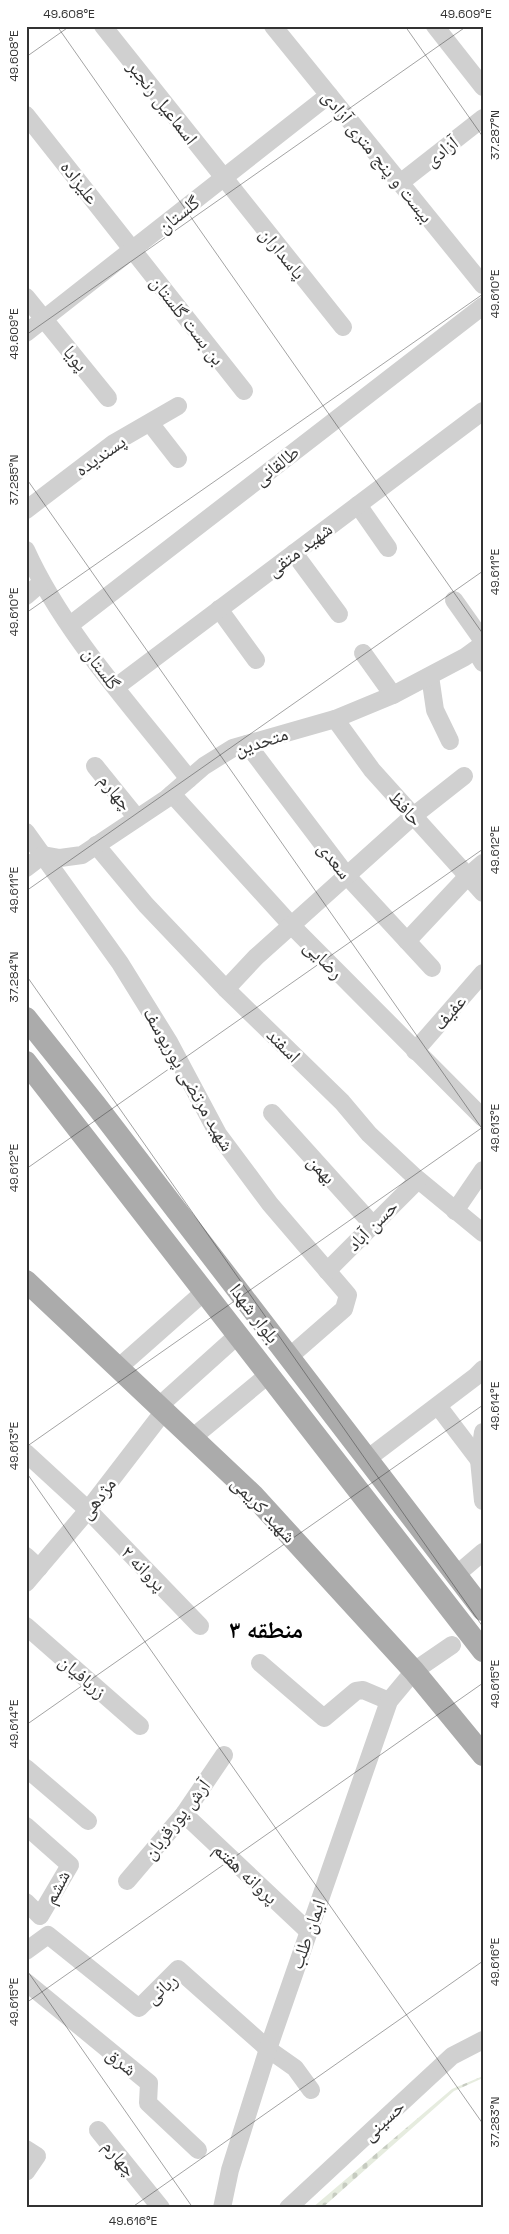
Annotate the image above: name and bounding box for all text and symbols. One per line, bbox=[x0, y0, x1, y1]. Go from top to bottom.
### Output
text: 49.608°E bbox=[43, 6, 95, 22]
text: 49.609°E bbox=[440, 6, 492, 22]
text: 49.608°E bbox=[6, 30, 22, 82]
street label: اسماعیل رنجبر bbox=[121, 54, 203, 150]
street label: بیست و پنج متری آزادی bbox=[316, 85, 439, 228]
text: 37.287°N bbox=[487, 110, 503, 160]
street label: آزادی bbox=[419, 130, 464, 172]
street label: علیزاده bbox=[55, 155, 105, 210]
street label: گلستان bbox=[152, 190, 205, 239]
street label: پاسداران bbox=[254, 222, 311, 285]
text: 49.610°E bbox=[487, 269, 503, 319]
street label: بن بست گلستان bbox=[145, 270, 231, 370]
text: 49.609°E bbox=[6, 308, 22, 360]
street label: پویا bbox=[57, 340, 94, 377]
street label: پسندیده bbox=[70, 429, 131, 482]
street label: طالقانی bbox=[248, 440, 304, 491]
text: 37.285°N bbox=[6, 455, 22, 505]
street label: شهید متقی bbox=[261, 516, 337, 582]
text: 49.611°E bbox=[487, 549, 503, 595]
text: 49.610°E bbox=[6, 587, 22, 637]
street label: گلستان bbox=[77, 642, 126, 695]
street label: متحدین bbox=[231, 721, 291, 762]
street label: چهارم bbox=[92, 769, 138, 817]
street label: حافظ bbox=[383, 785, 428, 831]
text: 49.612°E bbox=[487, 825, 503, 874]
street label: سعدی bbox=[312, 836, 357, 884]
text: 49.611°E bbox=[6, 867, 22, 913]
street label: رضایی bbox=[298, 934, 349, 985]
text: 37.284°N bbox=[6, 951, 22, 1003]
street label: عفیف bbox=[427, 989, 472, 1035]
street label: شهید مرتضی پوریوسف bbox=[137, 1003, 240, 1156]
street label: اسفند bbox=[261, 1023, 306, 1068]
text: 49.613°E bbox=[487, 1103, 503, 1152]
text: 49.612°E bbox=[6, 1143, 22, 1192]
street label: بهمن bbox=[302, 1149, 341, 1189]
street label: حسن آباد bbox=[341, 1194, 404, 1257]
street label: بلوار شهدا bbox=[224, 1278, 285, 1348]
text: 49.614°E bbox=[487, 1381, 503, 1430]
text: 49.613°E bbox=[6, 1421, 22, 1470]
street label: شهید کریمی bbox=[226, 1471, 302, 1548]
street label: مژدهی bbox=[73, 1472, 122, 1524]
street label: پروانه ۲ bbox=[116, 1540, 172, 1597]
district label: منطقه ۳ bbox=[229, 1614, 303, 1645]
street label: زربافیان bbox=[54, 1649, 112, 1704]
text: 49.615°E bbox=[487, 1659, 503, 1708]
text: 49.614°E bbox=[6, 1699, 22, 1748]
street label: آرش پورقربان bbox=[137, 1773, 216, 1865]
street label: پروانه هفتم bbox=[208, 1837, 284, 1910]
street label: ششم bbox=[37, 1866, 76, 1909]
street label: ایمان طلب bbox=[284, 1896, 331, 1972]
text: 49.616°E bbox=[487, 1937, 503, 1986]
street label: ربانی bbox=[140, 1967, 183, 2010]
text: 49.615°E bbox=[6, 1977, 22, 2026]
street label: شرق bbox=[101, 2041, 142, 2081]
street label: حسینی bbox=[356, 2094, 410, 2147]
text: 37.283°N bbox=[487, 2097, 503, 2147]
street label: چهارم bbox=[96, 2135, 142, 2183]
text: 49.616°E bbox=[109, 2213, 158, 2229]

